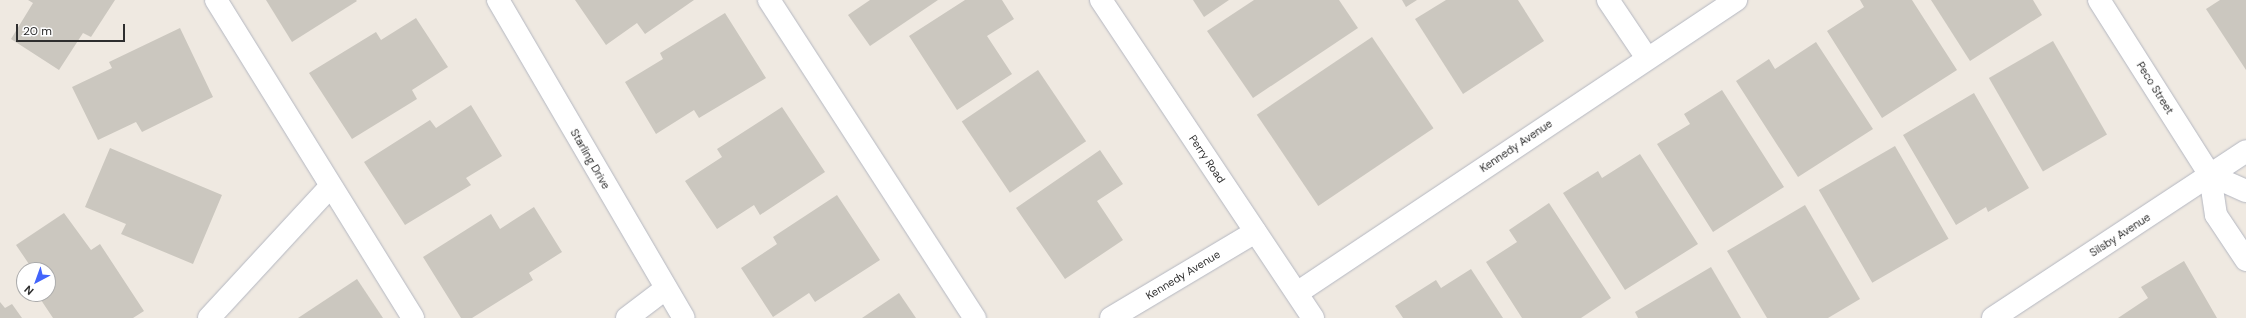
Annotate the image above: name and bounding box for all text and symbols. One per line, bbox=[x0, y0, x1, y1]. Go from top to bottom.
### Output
scale bar bbox=[18, 16, 127, 42]
text: 20 m bbox=[23, 23, 52, 39]
street label: Peco Street bbox=[2134, 59, 2176, 117]
street label: Kennedy Avenue bbox=[1477, 117, 1555, 175]
street label: Starling Drive bbox=[567, 127, 613, 191]
street label: Perry Road bbox=[1186, 132, 1228, 186]
street label: Silsby Avenue bbox=[2087, 210, 2153, 260]
street label: Kennedy Avenue bbox=[1143, 248, 1223, 302]
north arrow bbox=[16, 262, 56, 302]
text: N bbox=[21, 282, 36, 298]

